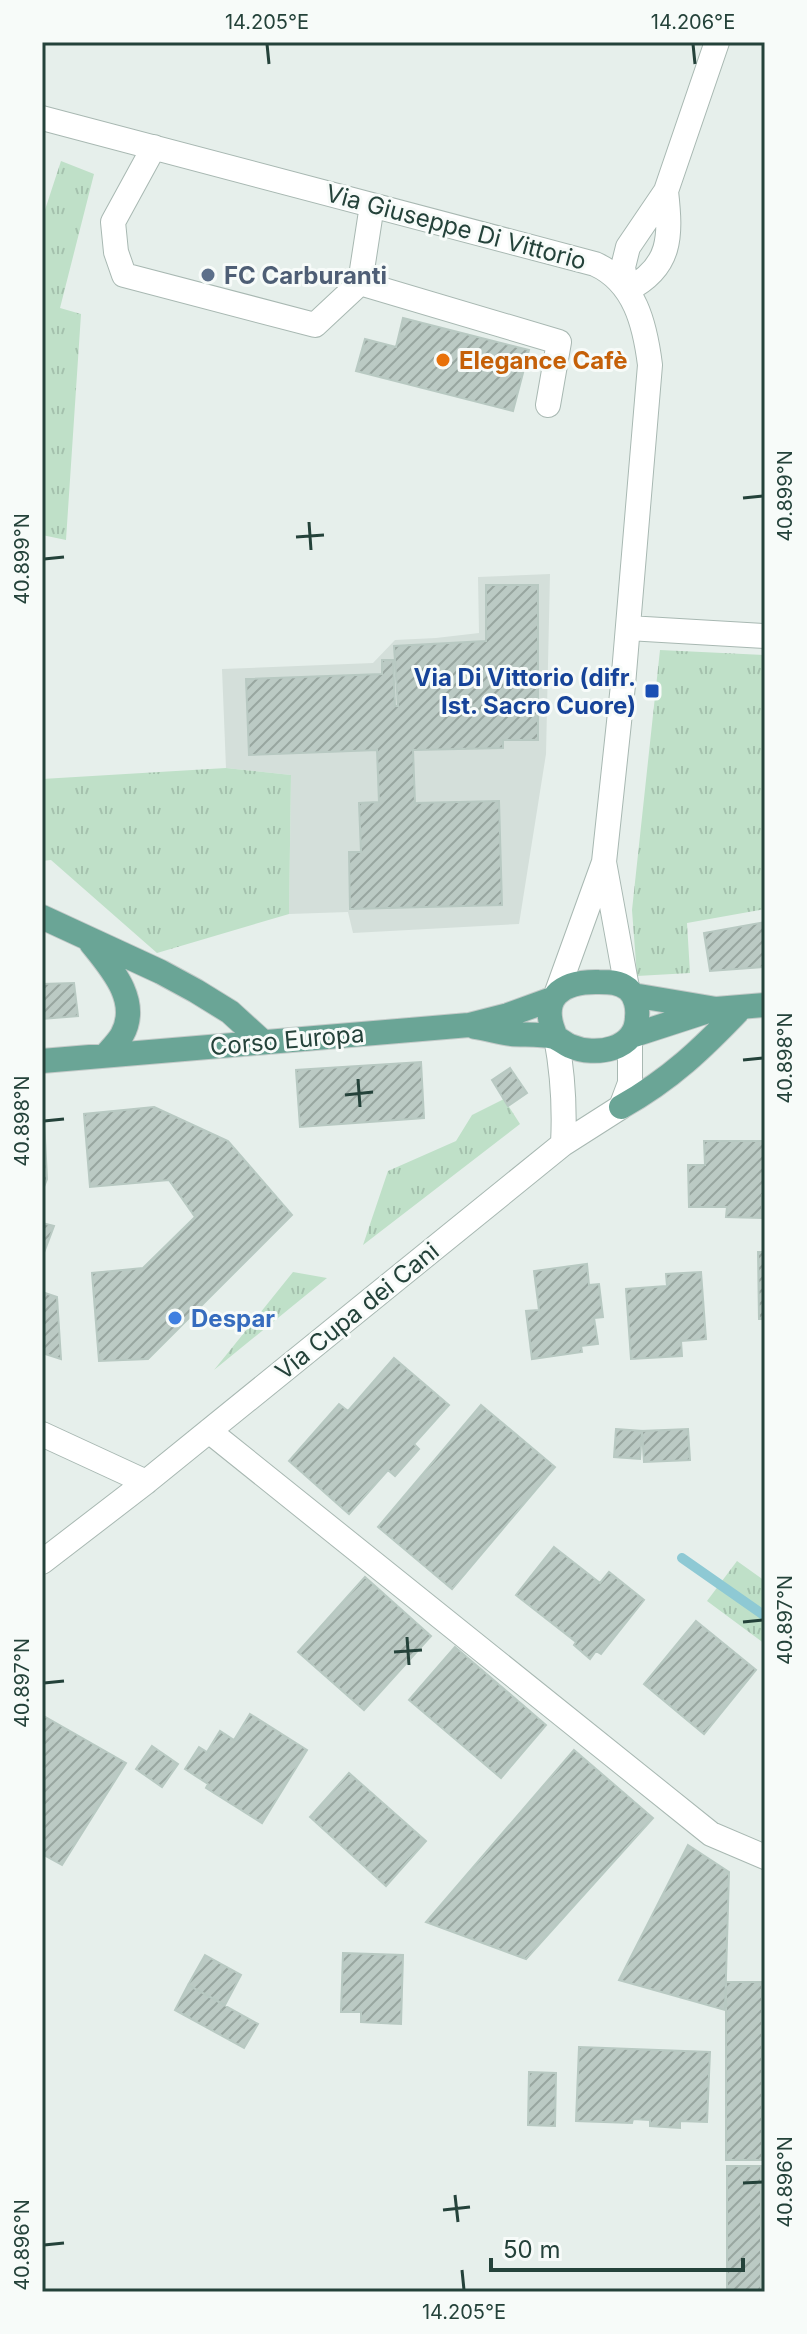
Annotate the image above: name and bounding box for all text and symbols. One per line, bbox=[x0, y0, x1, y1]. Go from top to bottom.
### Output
text: 14.205°E bbox=[225, 10, 309, 34]
text: 14.206°E bbox=[651, 10, 735, 34]
street label: Via Giuseppe Di Vittorio bbox=[323, 178, 589, 276]
place label: FC Carburanti bbox=[224, 261, 387, 290]
marker: FC Carburanti bbox=[199, 266, 217, 284]
place label: Elegance Cafè bbox=[459, 346, 628, 375]
marker: Elegance Cafè bbox=[434, 351, 452, 369]
text: 40.899°N bbox=[773, 450, 797, 542]
text: 40.899°N bbox=[10, 513, 34, 605]
place label: Via Di Vittorio (difr. Ist. Sacro Cuore) bbox=[414, 663, 636, 720]
marker: Via Di Vittorio (difr. Ist. Sacro Cuore) bbox=[643, 682, 661, 700]
text: 40.898°N bbox=[773, 1012, 797, 1104]
street label: Corso Europa bbox=[209, 1019, 365, 1061]
text: 40.898°N bbox=[10, 1075, 34, 1167]
street label: Via Cupa dei Cani bbox=[269, 1236, 445, 1386]
place label: Despar bbox=[191, 1304, 275, 1333]
marker: Despar bbox=[166, 1309, 184, 1327]
text: 40.897°N bbox=[773, 1575, 797, 1665]
text: 40.897°N bbox=[10, 1638, 34, 1728]
text: 40.896°N bbox=[773, 2136, 797, 2228]
text: 40.896°N bbox=[10, 2199, 34, 2291]
scale bar bbox=[491, 2222, 743, 2272]
text: 50 m bbox=[503, 2235, 561, 2264]
text: 14.205°E bbox=[422, 2300, 506, 2324]

